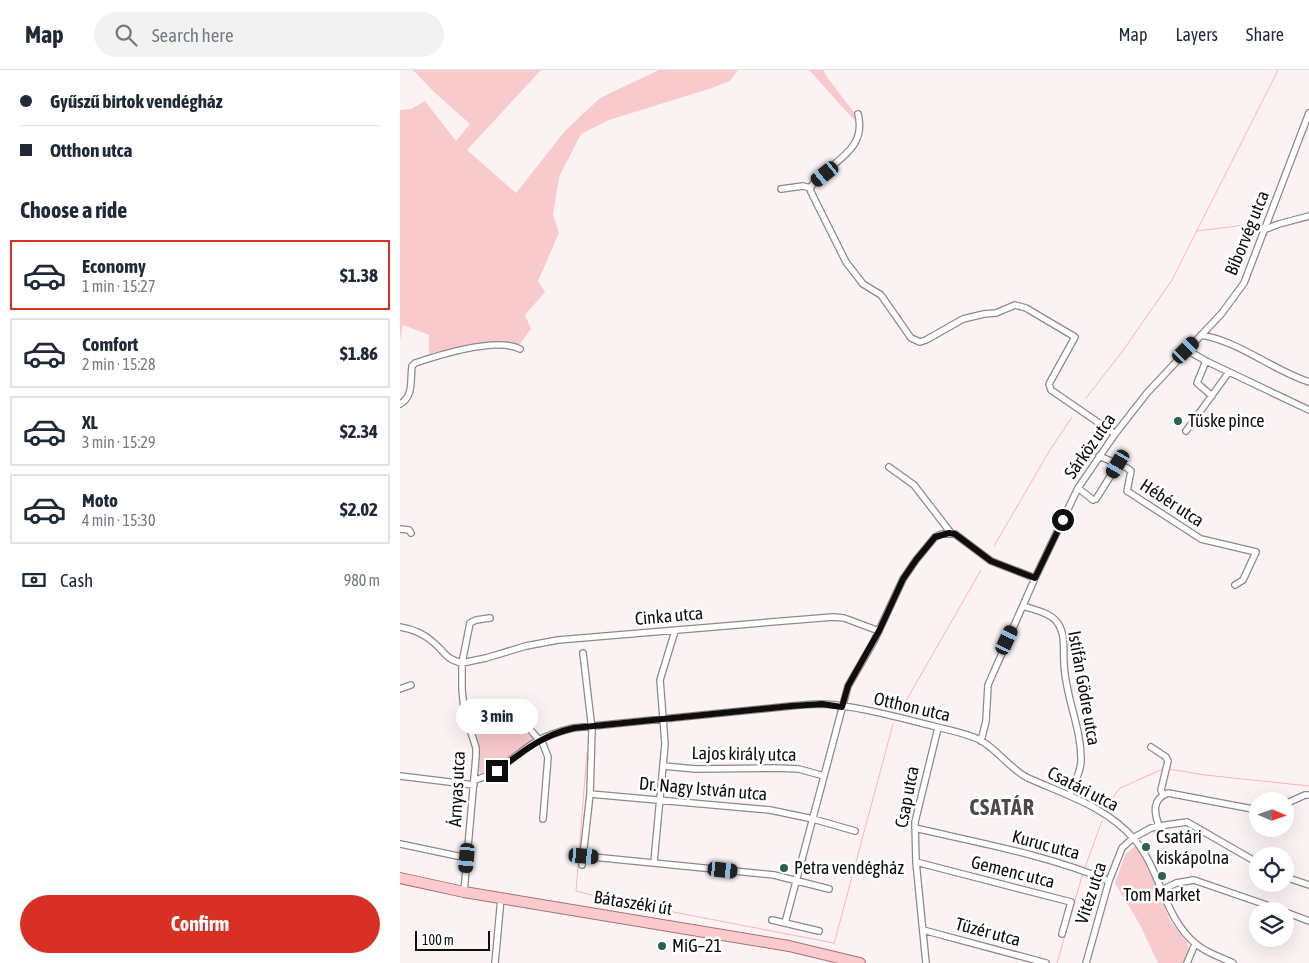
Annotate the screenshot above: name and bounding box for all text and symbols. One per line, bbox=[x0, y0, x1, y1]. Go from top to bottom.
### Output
search box bbox=[94, 12, 444, 57]
text: Map bbox=[25, 21, 64, 48]
icon: search bbox=[112, 21, 140, 49]
text: Search here bbox=[152, 24, 234, 46]
text: Map bbox=[1118, 24, 1147, 45]
text: Layers bbox=[1175, 24, 1218, 45]
text: Share bbox=[1246, 24, 1284, 45]
text: Gyűszű birtok vendégház bbox=[50, 90, 223, 112]
text: Otthon utca bbox=[50, 139, 132, 161]
car bbox=[808, 159, 841, 189]
street label: Bíborvég utca bbox=[1220, 187, 1273, 278]
text: Choose a ride bbox=[20, 197, 127, 223]
icon: car bbox=[22, 253, 67, 298]
text: Economy bbox=[82, 255, 146, 277]
text: $1.38 bbox=[340, 264, 378, 286]
text: 1 min · 15:27 bbox=[82, 277, 155, 295]
icon: car bbox=[22, 331, 67, 376]
text: Comfort bbox=[82, 333, 138, 355]
car bbox=[1170, 334, 1201, 366]
text: $1.86 bbox=[340, 342, 378, 364]
text: 2 min · 15:28 bbox=[82, 355, 155, 373]
icon: car bbox=[22, 409, 67, 454]
street label: Sárköz utca bbox=[1060, 409, 1120, 482]
place label: Tüske pince bbox=[1188, 410, 1264, 431]
text: XL bbox=[82, 411, 98, 433]
marker: Tüske pince bbox=[1172, 415, 1184, 427]
text: $2.34 bbox=[340, 420, 378, 442]
text: 3 min · 15:29 bbox=[82, 433, 155, 451]
car bbox=[1104, 447, 1131, 481]
street label: Hébér utca bbox=[1136, 474, 1208, 531]
icon: car bbox=[22, 487, 67, 532]
text: Moto bbox=[82, 489, 118, 511]
text: $2.02 bbox=[340, 498, 378, 520]
route start bbox=[1052, 509, 1074, 531]
text: 4 min · 15:30 bbox=[82, 511, 155, 529]
icon: cash bbox=[20, 566, 48, 594]
text: Cash bbox=[60, 569, 93, 591]
text: 980 m bbox=[344, 571, 380, 589]
street label: Cinka utca bbox=[634, 602, 704, 629]
car bbox=[993, 623, 1020, 657]
street label: Istifán Gödre utca bbox=[1064, 629, 1105, 747]
street label: Otthon utca bbox=[872, 688, 952, 726]
callout: 3 min bbox=[456, 698, 538, 734]
text: 3 min bbox=[481, 707, 513, 725]
street label: Lajos király utca bbox=[691, 742, 797, 765]
street label: Árnyas utca bbox=[444, 750, 469, 827]
route end bbox=[486, 760, 508, 782]
street label: Csatári utca bbox=[1044, 762, 1122, 815]
street label: Csap utca bbox=[890, 764, 923, 830]
street label: Dr. Nagy István utca bbox=[638, 772, 768, 805]
north arrow bbox=[1249, 792, 1294, 838]
map controls bbox=[1249, 792, 1294, 947]
district label: CSATÁR bbox=[969, 794, 1035, 820]
street label: Kuruc utca bbox=[1010, 825, 1082, 864]
place label: Csatári kiskápolna bbox=[1156, 826, 1229, 868]
marker: Csatári kiskápolna bbox=[1140, 841, 1152, 853]
car bbox=[458, 842, 475, 874]
car bbox=[568, 847, 599, 865]
button: locate bbox=[1249, 847, 1294, 892]
street label: Gemenc utca bbox=[969, 851, 1057, 892]
place label: Petra vendégház bbox=[794, 857, 904, 878]
street label: Vitéz utca bbox=[1071, 859, 1110, 926]
car bbox=[707, 861, 738, 879]
marker: Petra vendégház bbox=[778, 862, 790, 874]
marker: Tom Market bbox=[1156, 870, 1168, 882]
place label: Tom Market bbox=[1123, 884, 1201, 905]
street label: Bátaszéki út bbox=[592, 886, 674, 919]
button: Confirm bbox=[20, 895, 380, 953]
button: layers bbox=[1249, 902, 1294, 947]
street label: Tüzér utca bbox=[953, 913, 1023, 950]
scale bar bbox=[415, 928, 490, 951]
text: 100 m bbox=[422, 932, 454, 948]
place label: MiG–21 bbox=[672, 935, 722, 956]
marker: MiG–21 bbox=[656, 940, 668, 952]

